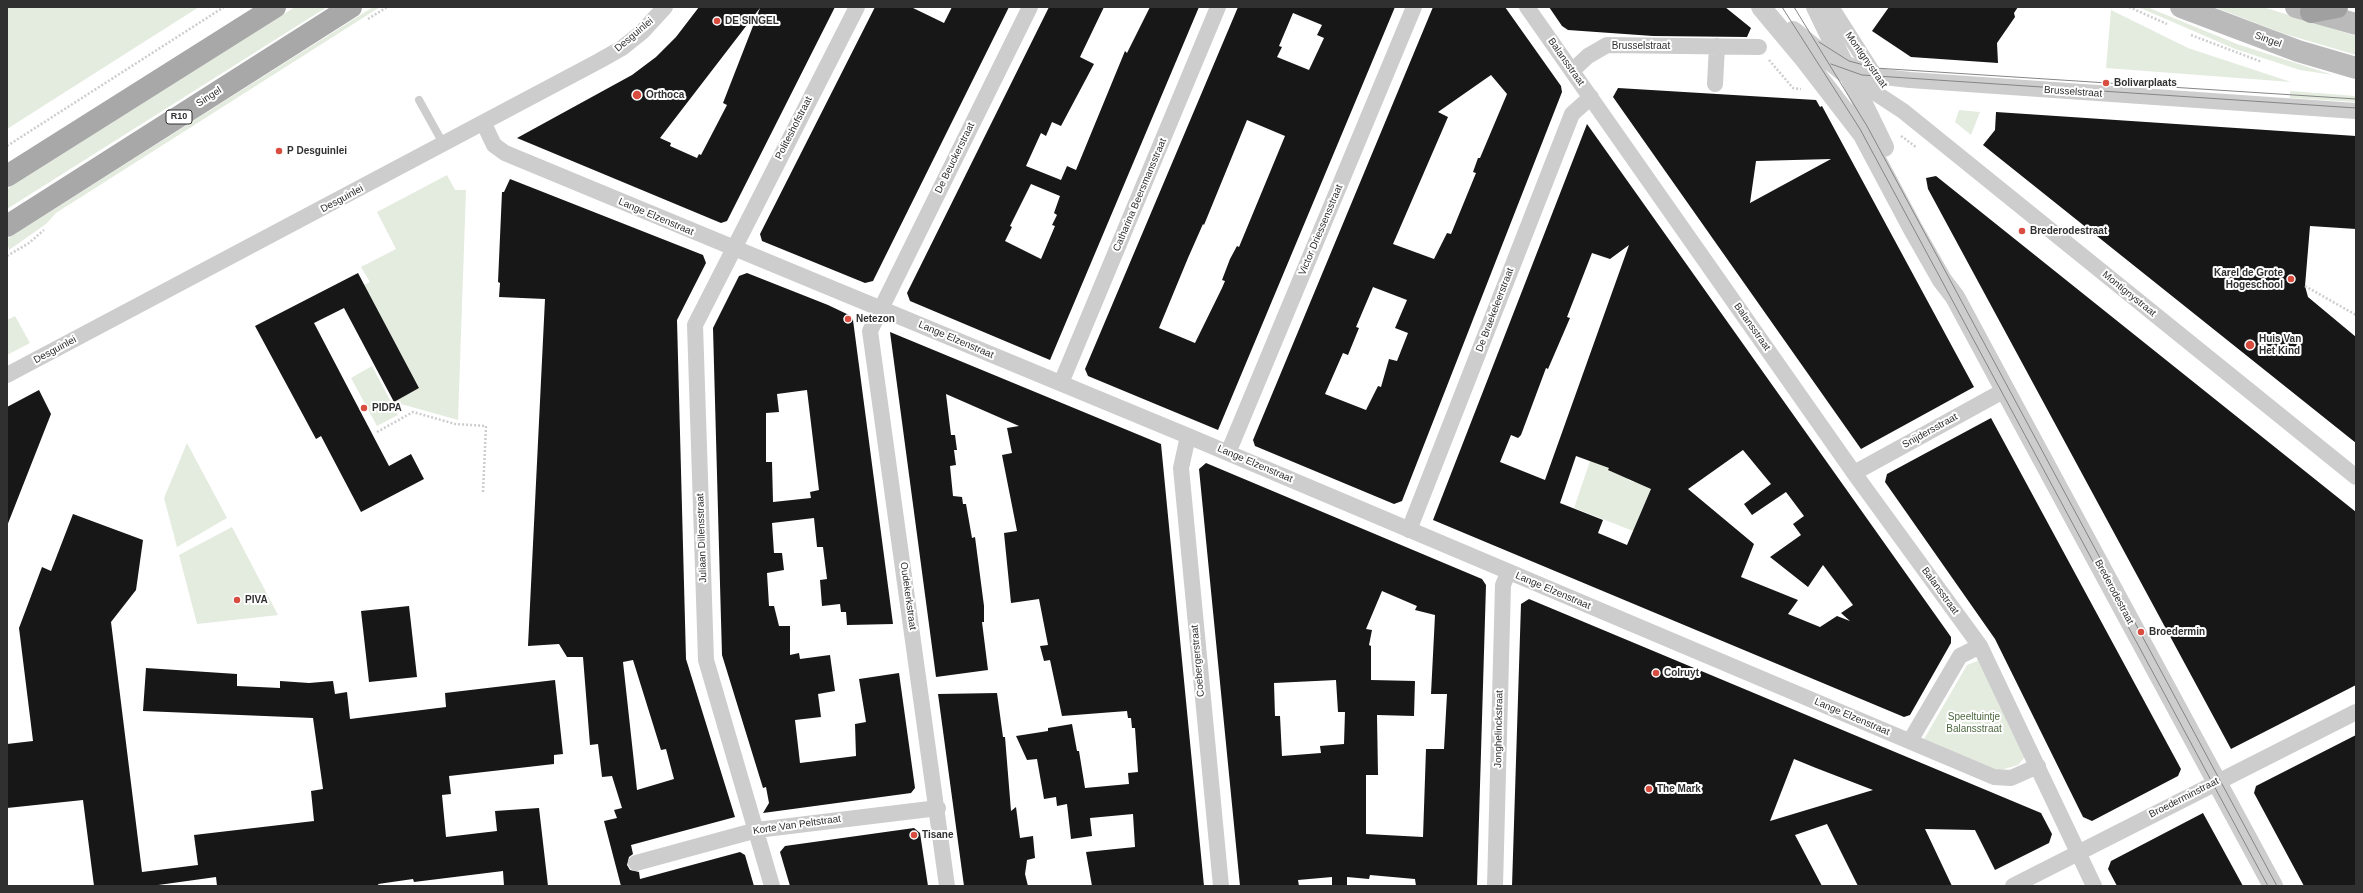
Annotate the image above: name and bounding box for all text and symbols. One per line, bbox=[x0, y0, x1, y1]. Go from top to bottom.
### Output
street label: Desguinlei bbox=[612, 15, 656, 55]
place label: DE SINGEL bbox=[725, 15, 779, 27]
marker: DE SINGEL bbox=[712, 16, 722, 26]
street label: Montignystraat bbox=[1842, 30, 1890, 90]
street label: Singel bbox=[2253, 30, 2283, 50]
street label: Balansstraat bbox=[1545, 36, 1587, 88]
street label: Brusselstraat bbox=[1612, 40, 1670, 52]
place label: Bolivarplaats bbox=[2114, 77, 2177, 89]
marker: Bolivarplaats bbox=[2101, 78, 2111, 88]
street label: Singel bbox=[194, 84, 224, 110]
street label: Brusselstraat bbox=[2043, 84, 2103, 100]
marker: Orthoca bbox=[631, 89, 643, 101]
place label: Orthoca bbox=[646, 89, 684, 101]
street label: Politeshofstraat bbox=[773, 95, 815, 161]
road number: R10 bbox=[166, 110, 192, 124]
street label: De Beuckerstraat bbox=[933, 121, 977, 195]
street label: Catharina Beersmansstraat bbox=[1111, 137, 1169, 253]
place label: P Desguinlei bbox=[287, 145, 347, 157]
marker: P Desguinlei bbox=[274, 146, 284, 156]
street label: Desguinlei bbox=[319, 183, 365, 215]
street label: Victor Driessensstraat bbox=[1296, 183, 1346, 277]
street label: Lange Elzenstraat bbox=[617, 196, 695, 238]
place label: Brederodestraat bbox=[2030, 225, 2107, 237]
marker: Brederodestraat bbox=[2017, 226, 2027, 236]
street label: De Braekeleerstraat bbox=[1473, 266, 1517, 354]
place label: Karel de Grote Hogeschool bbox=[2214, 267, 2283, 290]
street label: Montignystraat bbox=[2100, 269, 2158, 319]
marker: Karel de Grote Hogeschool bbox=[2286, 274, 2296, 284]
street label: Balansstraat bbox=[1731, 301, 1773, 353]
place label: Netezon bbox=[856, 313, 895, 325]
marker: Netezon bbox=[843, 314, 853, 324]
street label: Lange Elzenstraat bbox=[917, 319, 995, 361]
place label: Huis Van Het Kind bbox=[2259, 333, 2301, 356]
street label: Desguinlei bbox=[32, 334, 78, 366]
marker: Huis Van Het Kind bbox=[2244, 339, 2256, 351]
place label: PIDPA bbox=[372, 402, 402, 414]
marker: PIDPA bbox=[359, 403, 369, 413]
street label: Snijdersstraat bbox=[1900, 411, 1960, 451]
street label: Lange Elzenstraat bbox=[1216, 443, 1294, 485]
street label: Juliaan Dillensstraat bbox=[694, 493, 710, 583]
street label: Brederodestraat bbox=[2092, 558, 2136, 626]
street label: Oudekerkstraat bbox=[897, 561, 919, 631]
street label: Balansstraat bbox=[1919, 565, 1961, 617]
street label: Lange Elzenstraat bbox=[1514, 570, 1592, 612]
place label: PIVA bbox=[245, 594, 268, 606]
marker: PIVA bbox=[232, 595, 242, 605]
street label: Coebergerstraat bbox=[1189, 624, 1207, 698]
place label: Broedermin bbox=[2149, 626, 2205, 638]
marker: Broedermin bbox=[2136, 627, 2146, 637]
place label: Colruyt bbox=[1664, 667, 1699, 679]
marker: Colruyt bbox=[1651, 668, 1661, 678]
street label: Jonghelinckstraat bbox=[1492, 690, 1506, 768]
street label: Lange Elzenstraat bbox=[1813, 696, 1891, 738]
park label: Speeltuintje Balansstraat bbox=[1946, 711, 2002, 734]
street label: Broederminstraat bbox=[2147, 775, 2221, 821]
place label: The Mark bbox=[1657, 783, 1701, 795]
marker: The Mark bbox=[1644, 784, 1654, 794]
street label: Korte Van Peltstraat bbox=[752, 813, 842, 837]
place label: Tisane bbox=[922, 829, 953, 841]
marker: Tisane bbox=[909, 830, 919, 840]

